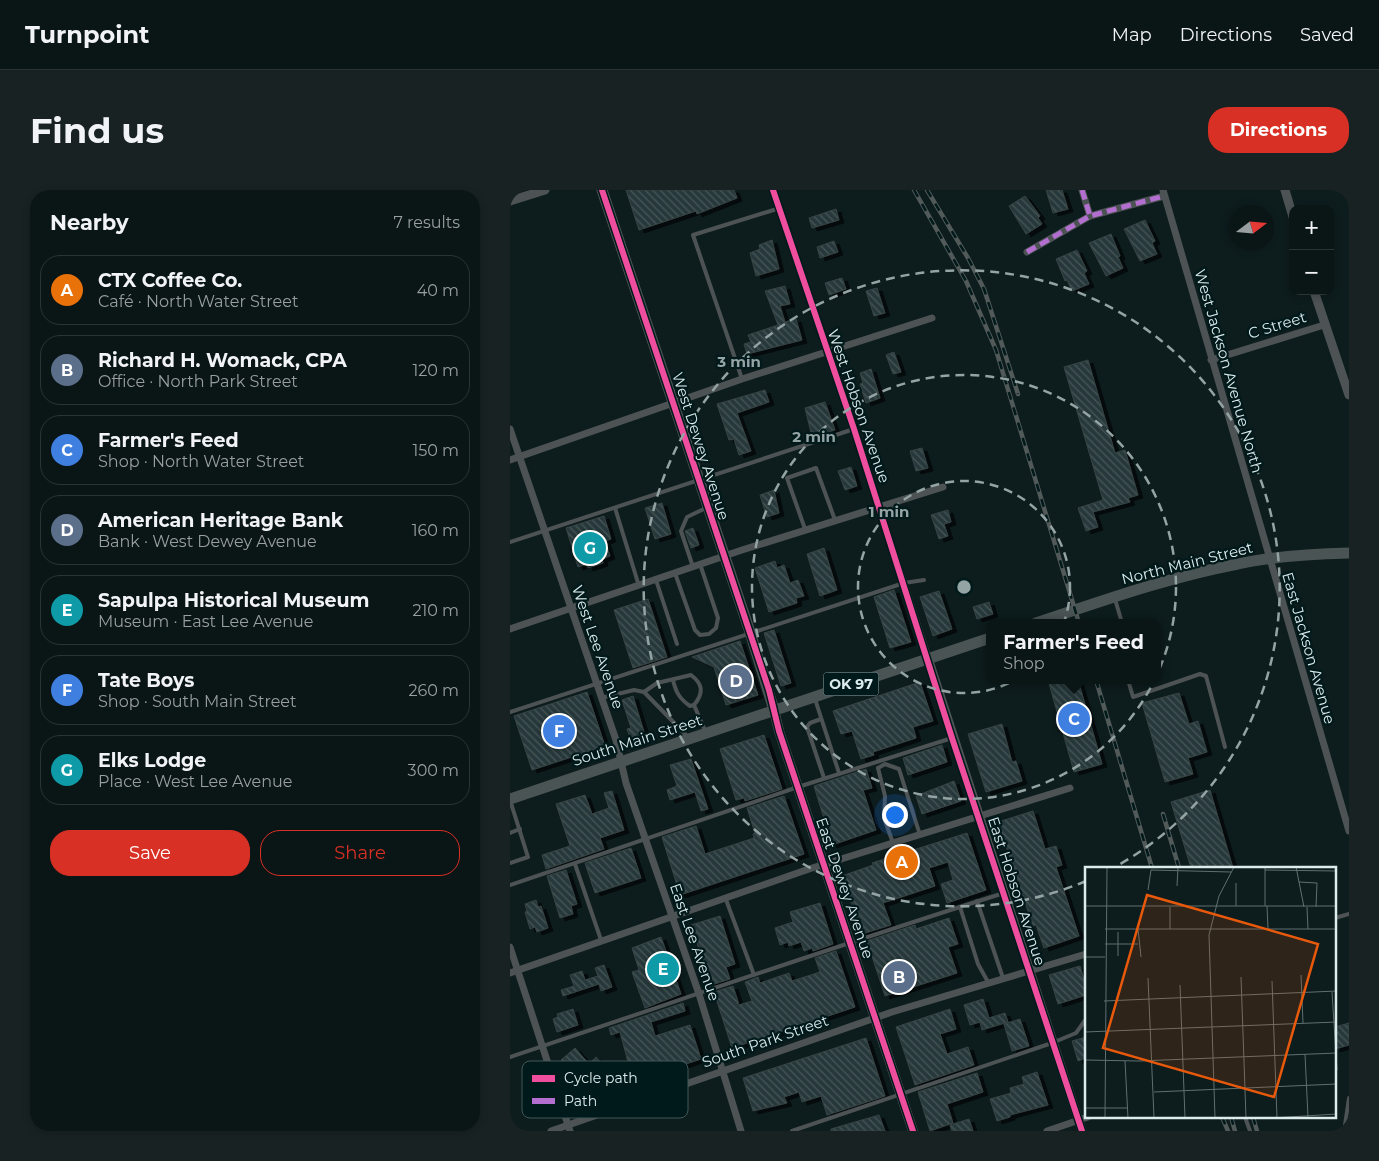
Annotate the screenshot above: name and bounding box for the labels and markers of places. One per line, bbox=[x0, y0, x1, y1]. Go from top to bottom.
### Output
pin: G bbox=[574, 529, 606, 567]
centre of rings bbox=[955, 578, 973, 596]
pin: D bbox=[720, 662, 752, 700]
pin: C bbox=[1058, 700, 1090, 738]
pin: F bbox=[543, 712, 575, 750]
pin: A bbox=[886, 843, 918, 881]
pin: E bbox=[647, 950, 679, 988]
pin: B bbox=[883, 958, 915, 996]

